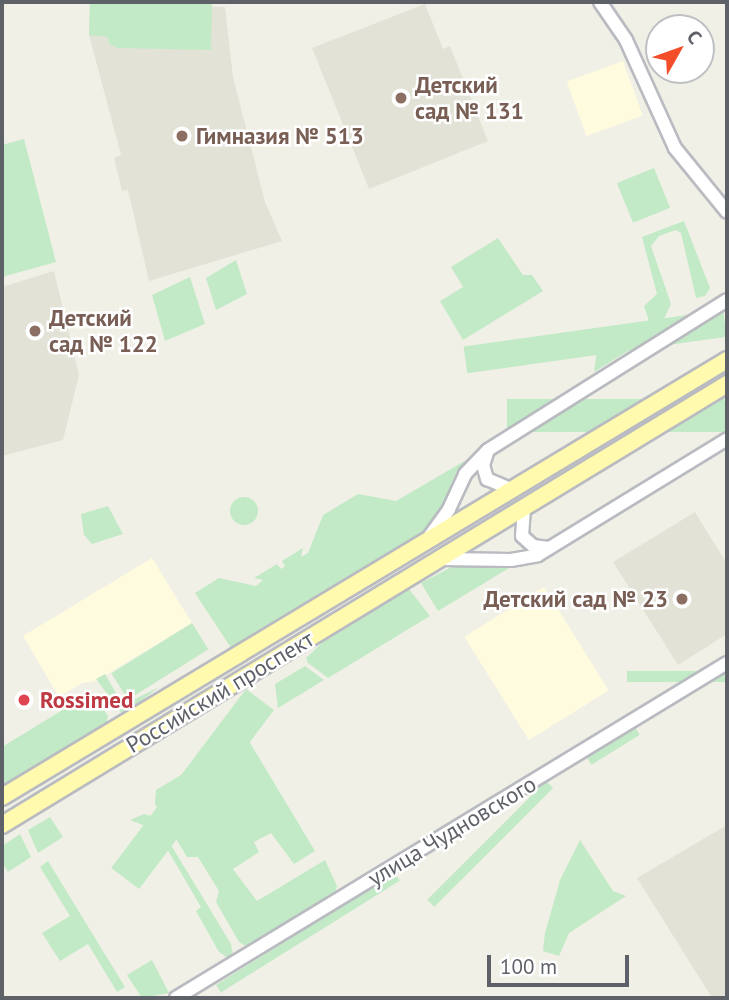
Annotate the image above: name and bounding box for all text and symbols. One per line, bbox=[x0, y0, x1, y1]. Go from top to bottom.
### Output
north arrow bbox=[645, 14, 715, 84]
text: С bbox=[682, 25, 707, 49]
place label: Детский сад № 131 bbox=[415, 71, 524, 125]
marker: Детский сад № 131 bbox=[393, 90, 409, 106]
place label: Гимназия № 513 bbox=[196, 122, 364, 150]
marker: Гимназия № 513 bbox=[174, 128, 190, 144]
place label: Детский сад № 122 bbox=[49, 304, 158, 358]
marker: Детский сад № 122 bbox=[27, 323, 43, 339]
place label: Детский сад № 23 bbox=[484, 585, 668, 613]
marker: Детский сад № 23 bbox=[674, 591, 690, 607]
street label: Российский проспект bbox=[121, 625, 319, 759]
place label: Rossimed bbox=[40, 686, 133, 714]
marker: Rossimed bbox=[14, 690, 34, 710]
street label: улица Чудновского bbox=[363, 770, 541, 892]
scale bar bbox=[491, 940, 633, 984]
text: 100 m bbox=[500, 953, 557, 980]

